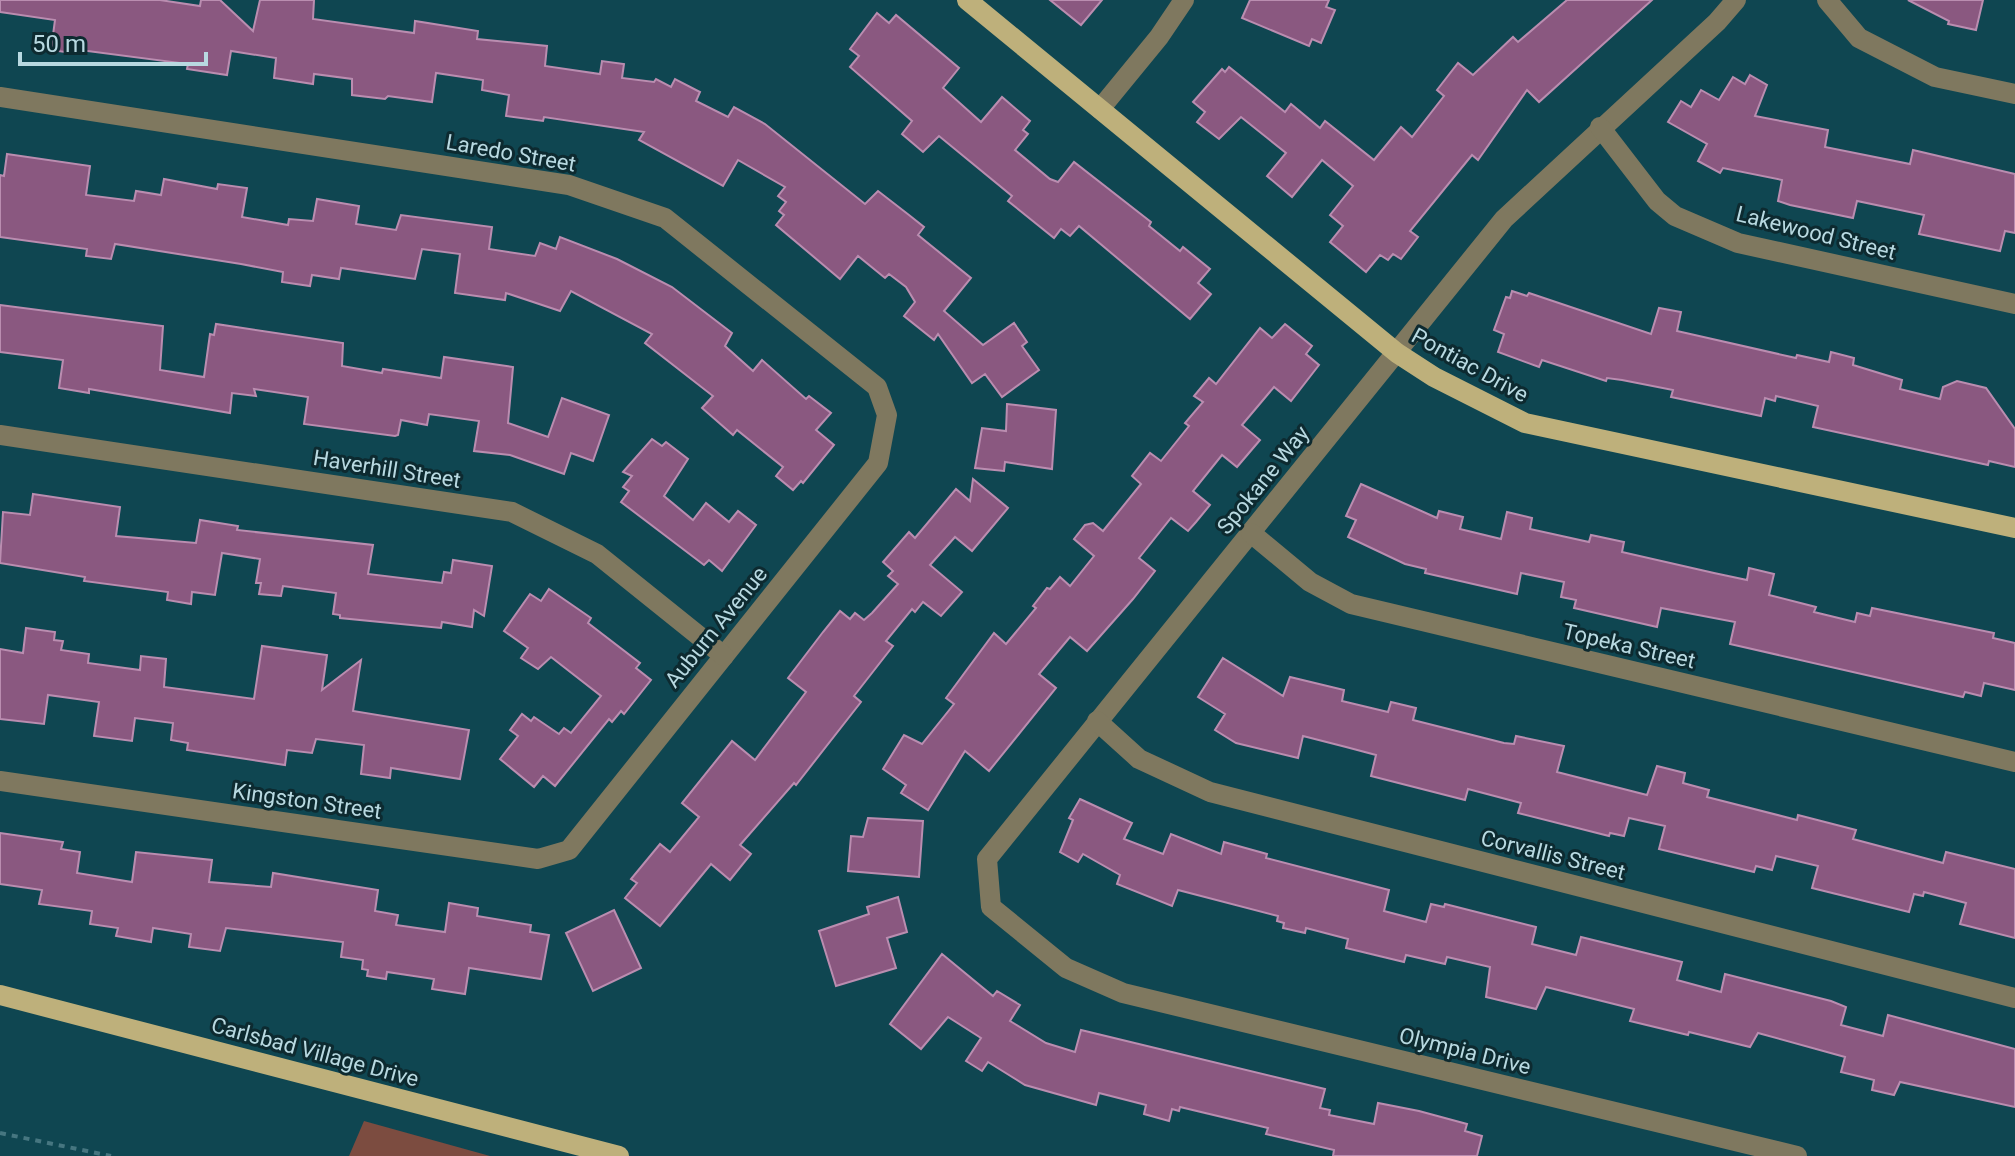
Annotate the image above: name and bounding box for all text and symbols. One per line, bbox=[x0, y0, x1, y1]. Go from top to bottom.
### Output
scale bar bbox=[20, 16, 206, 66]
text: 50 m bbox=[32, 30, 86, 58]
street label: Laredo Street bbox=[444, 129, 578, 177]
street label: Lakewood Street bbox=[1733, 201, 1899, 265]
street label: Pontiac Drive bbox=[1407, 323, 1533, 407]
street label: Spokane Way bbox=[1212, 420, 1315, 539]
street label: Haverhill Street bbox=[312, 445, 462, 493]
street label: Auburn Avenue bbox=[660, 562, 772, 692]
street label: Topeka Street bbox=[1560, 619, 1698, 673]
street label: Kingston Street bbox=[231, 778, 383, 824]
street label: Corvallis Street bbox=[1478, 825, 1628, 885]
street label: Carlsbad Village Drive bbox=[209, 1012, 421, 1092]
street label: Olympia Drive bbox=[1397, 1023, 1533, 1079]

